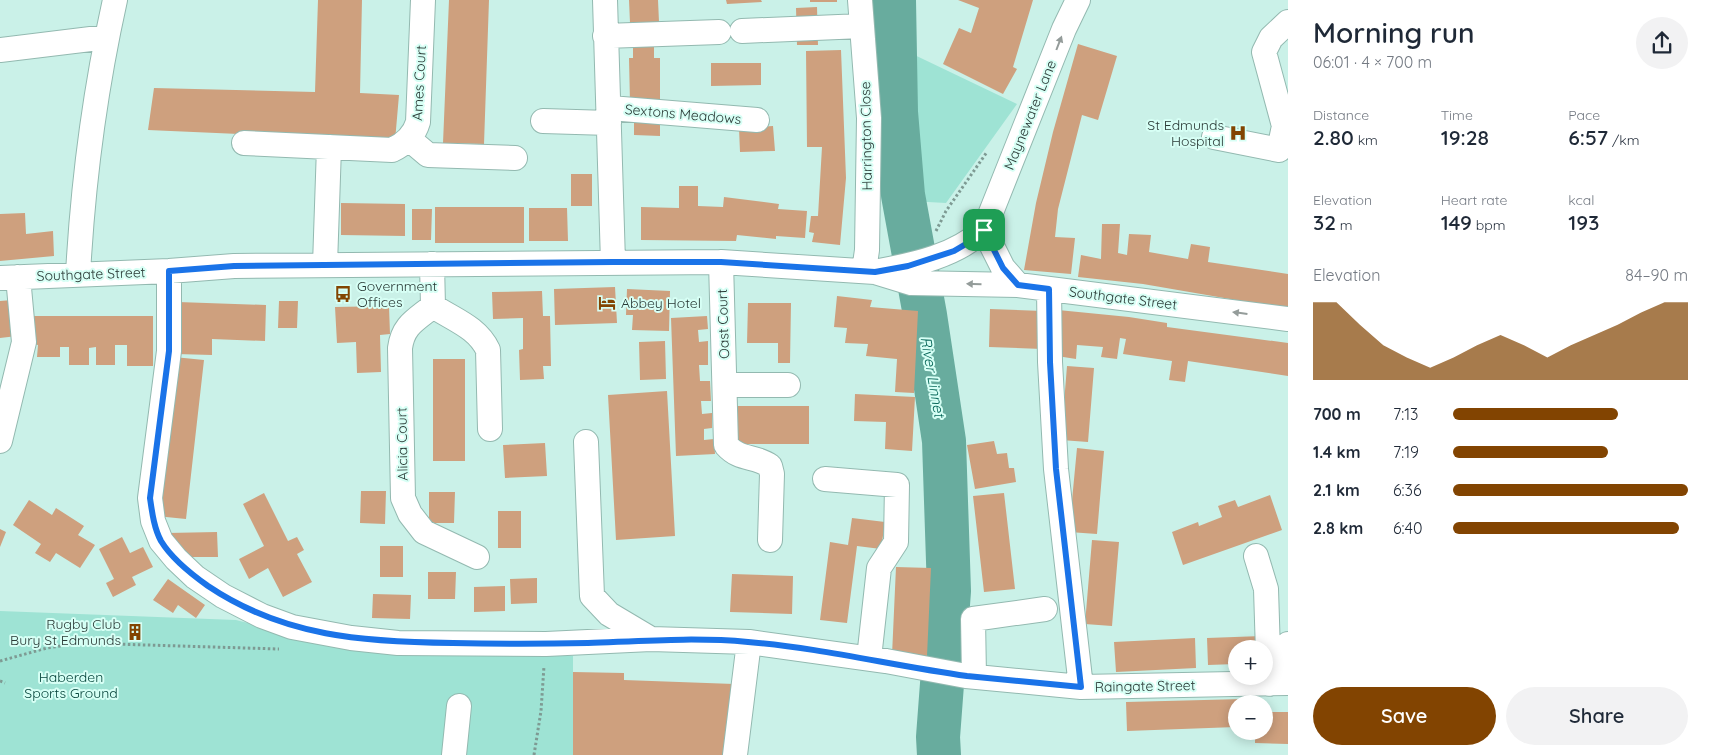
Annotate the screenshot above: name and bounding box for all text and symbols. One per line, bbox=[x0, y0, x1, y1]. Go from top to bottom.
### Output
text: Morning run bbox=[1313, 15, 1474, 50]
button: share bbox=[1636, 17, 1688, 69]
one-way arrow bbox=[1056, 35, 1063, 50]
street label: Ames Court bbox=[408, 44, 430, 121]
text: 06:01 · 4 × 700 m bbox=[1313, 52, 1432, 72]
street label: Maynewater Lane bbox=[1000, 57, 1060, 173]
street label: Harrington Close bbox=[856, 81, 876, 191]
street label: Sextons Meadows bbox=[624, 100, 742, 128]
text: Distance bbox=[1313, 106, 1369, 124]
text: Time bbox=[1441, 106, 1473, 124]
text: Pace bbox=[1568, 106, 1600, 124]
place label: St Edmunds Hospital bbox=[1147, 116, 1224, 150]
hospital icon: St Edmunds Hospital bbox=[1228, 123, 1248, 143]
text: 2.80 bbox=[1313, 124, 1354, 150]
text: 19:28 bbox=[1441, 124, 1489, 150]
text: 6:57 bbox=[1568, 124, 1608, 150]
text: km bbox=[1354, 131, 1378, 149]
text: /km bbox=[1608, 131, 1640, 149]
text: Elevation bbox=[1313, 191, 1372, 209]
text: Heart rate bbox=[1441, 191, 1507, 209]
text: kcal bbox=[1568, 191, 1594, 209]
pin bbox=[963, 209, 1005, 251]
text: 32 bbox=[1313, 209, 1336, 235]
text: 149 bbox=[1441, 209, 1472, 235]
text: 193 bbox=[1568, 209, 1599, 235]
icon: arrive bbox=[970, 216, 998, 244]
text: m bbox=[1336, 216, 1353, 234]
text: bpm bbox=[1472, 216, 1506, 234]
street label: Southgate Street bbox=[36, 263, 146, 285]
text: Elevation bbox=[1313, 265, 1380, 285]
text: 84–90 m bbox=[1625, 265, 1688, 285]
place label: Government Offices bbox=[357, 277, 438, 311]
one-way arrow bbox=[966, 280, 982, 288]
street label: Southgate Street bbox=[1068, 282, 1178, 314]
bus stop icon: Government Offices bbox=[333, 284, 353, 304]
street label: Oast Court bbox=[713, 288, 733, 359]
hotel icon: Abbey Hotel bbox=[597, 293, 617, 313]
place label: Abbey Hotel bbox=[621, 294, 701, 312]
one-way arrow bbox=[1231, 309, 1247, 317]
water label: River Linnet bbox=[917, 335, 950, 421]
text: 700 m bbox=[1313, 404, 1361, 424]
text: 7:13 bbox=[1393, 404, 1419, 424]
street label: Alicia Court bbox=[392, 407, 412, 481]
text: 1.4 km bbox=[1313, 442, 1360, 462]
text: 7:19 bbox=[1393, 442, 1419, 462]
text: 2.1 km bbox=[1313, 480, 1360, 500]
text: 6:36 bbox=[1393, 480, 1422, 500]
text: 2.8 km bbox=[1313, 518, 1363, 538]
text: 6:40 bbox=[1393, 518, 1423, 538]
place label: Rugby Club Bury St Edmunds bbox=[10, 615, 121, 649]
building icon: Rugby Club Bury St Edmunds bbox=[125, 622, 145, 642]
map controls bbox=[1228, 640, 1273, 740]
button: + bbox=[1228, 640, 1273, 685]
park label: Haberden Sports Ground bbox=[24, 668, 118, 702]
street label: Raingate Street bbox=[1094, 676, 1196, 696]
button: Save bbox=[1313, 687, 1496, 745]
button: Share bbox=[1506, 687, 1688, 745]
button: − bbox=[1228, 695, 1273, 740]

